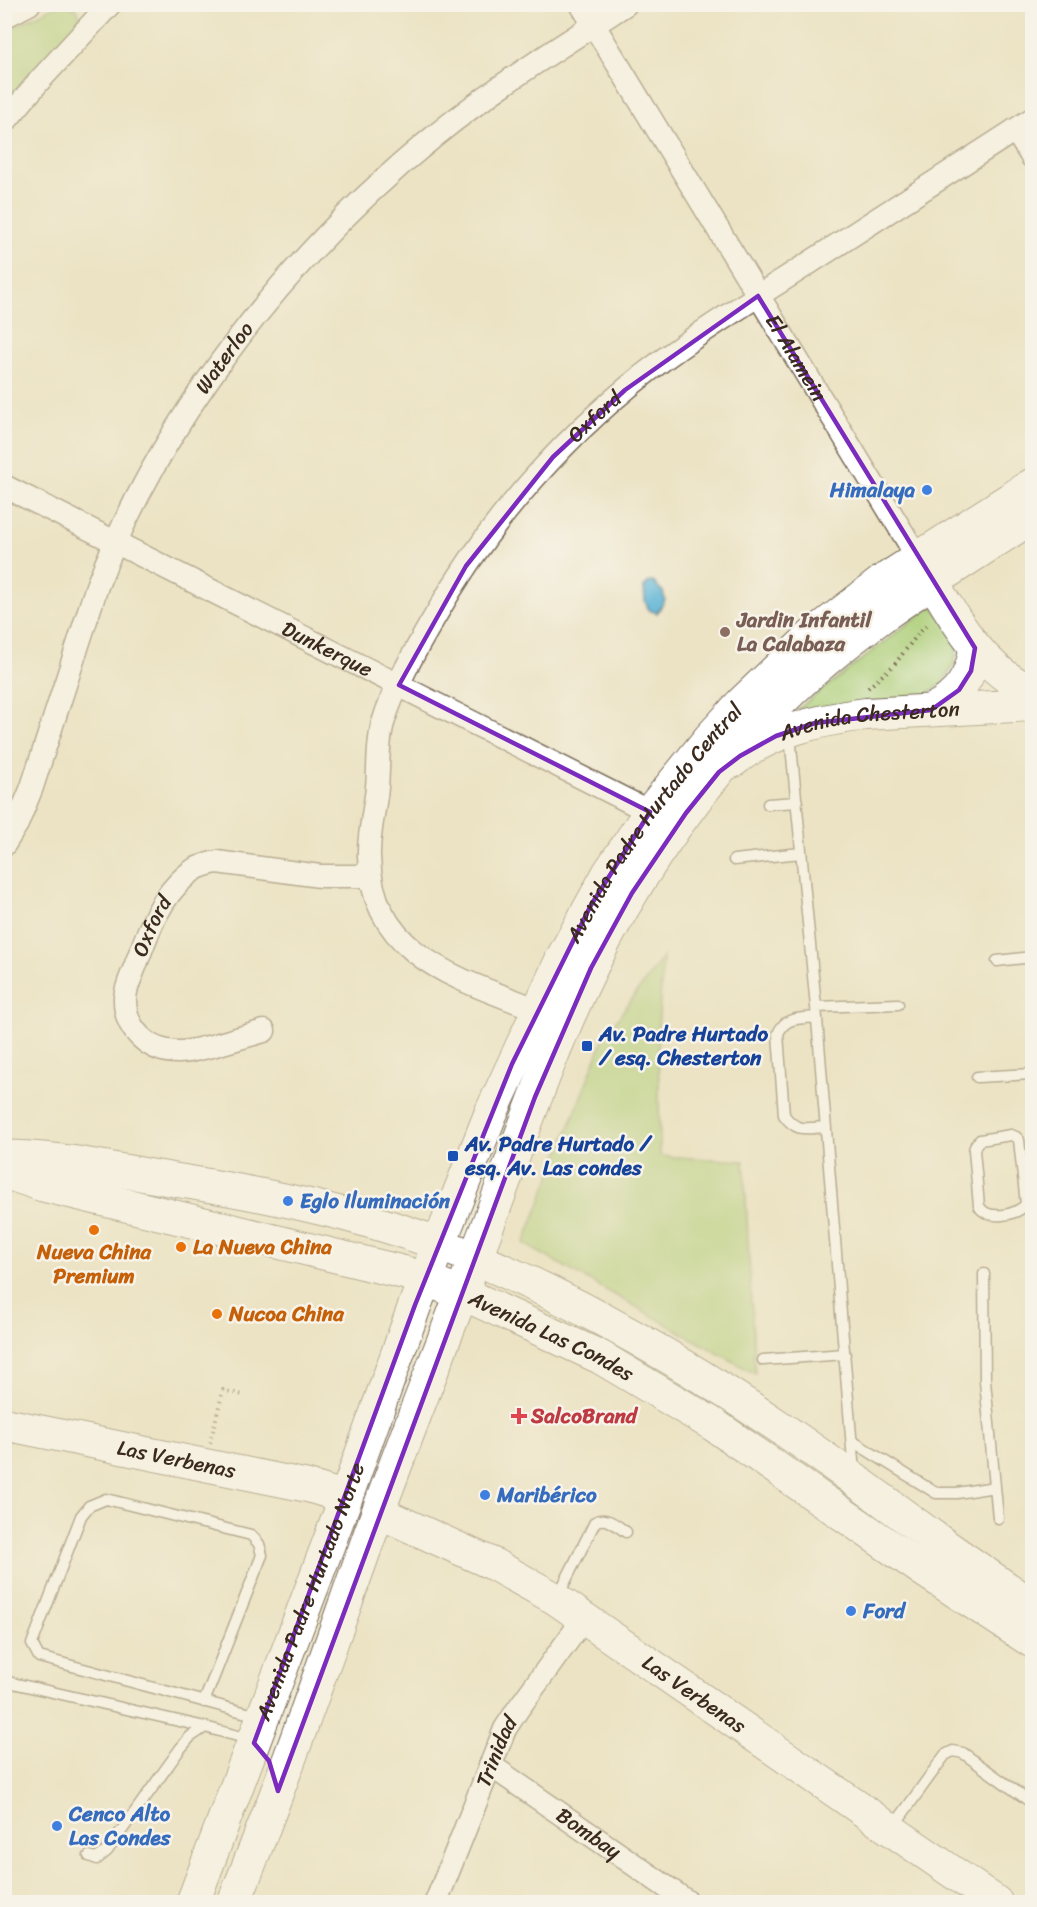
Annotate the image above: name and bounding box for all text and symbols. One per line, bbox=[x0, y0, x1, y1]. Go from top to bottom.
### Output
street label: El Alamein bbox=[755, 306, 838, 409]
street label: Waterloo bbox=[185, 313, 264, 402]
street label: Oxford bbox=[558, 380, 632, 452]
place label: Himalaya bbox=[829, 471, 915, 509]
marker: Himalaya bbox=[920, 483, 934, 497]
place label: Jardin Infantil La Calabaza bbox=[736, 601, 872, 663]
street label: Dunkerque bbox=[275, 610, 380, 688]
marker: Jardin Infantil La Calabaza bbox=[718, 625, 732, 639]
street label: Avenida Chesterton bbox=[773, 690, 961, 752]
street label: Avenida Padre Hurtado Central bbox=[555, 693, 753, 951]
street label: Oxford bbox=[121, 886, 183, 962]
place label: Av. Padre Hurtado / esq. Chesterton bbox=[598, 1015, 768, 1077]
marker: Av. Padre Hurtado / esq. Chesterton bbox=[580, 1039, 594, 1053]
place label: Av. Padre Hurtado / esq. Av. Las condes bbox=[464, 1125, 653, 1187]
marker: Av. Padre Hurtado / esq. Av. Las condes bbox=[446, 1149, 460, 1163]
place label: Eglo Iluminación bbox=[300, 1182, 451, 1220]
marker: Eglo Iluminación bbox=[281, 1194, 295, 1208]
marker: Nueva China Premium bbox=[87, 1223, 101, 1237]
place label: La Nueva China bbox=[193, 1228, 332, 1266]
place label: Nueva China Premium bbox=[36, 1233, 153, 1295]
marker: La Nueva China bbox=[174, 1240, 188, 1254]
street label: Avenida Las Condes bbox=[461, 1279, 642, 1392]
place label: Nucoa China bbox=[228, 1295, 345, 1333]
marker: Nucoa China bbox=[210, 1307, 224, 1321]
place label: SalcoBrand bbox=[530, 1397, 639, 1435]
marker: SalcoBrand bbox=[512, 1409, 526, 1423]
street label: Las Verbenas bbox=[114, 1429, 239, 1490]
street label: Avenida Padre Hurtado Norte bbox=[244, 1457, 376, 1727]
place label: Maribérico bbox=[496, 1476, 597, 1514]
marker: Maribérico bbox=[478, 1488, 492, 1502]
place label: Ford bbox=[862, 1592, 907, 1630]
marker: Ford bbox=[844, 1604, 858, 1618]
street label: Las Verbenas bbox=[634, 1644, 755, 1744]
street label: Trinidad bbox=[465, 1706, 529, 1793]
place label: Cenco Alto Las Condes bbox=[68, 1795, 172, 1857]
street label: Bombay bbox=[548, 1797, 630, 1870]
marker: Cenco Alto Las Condes bbox=[50, 1819, 64, 1833]

